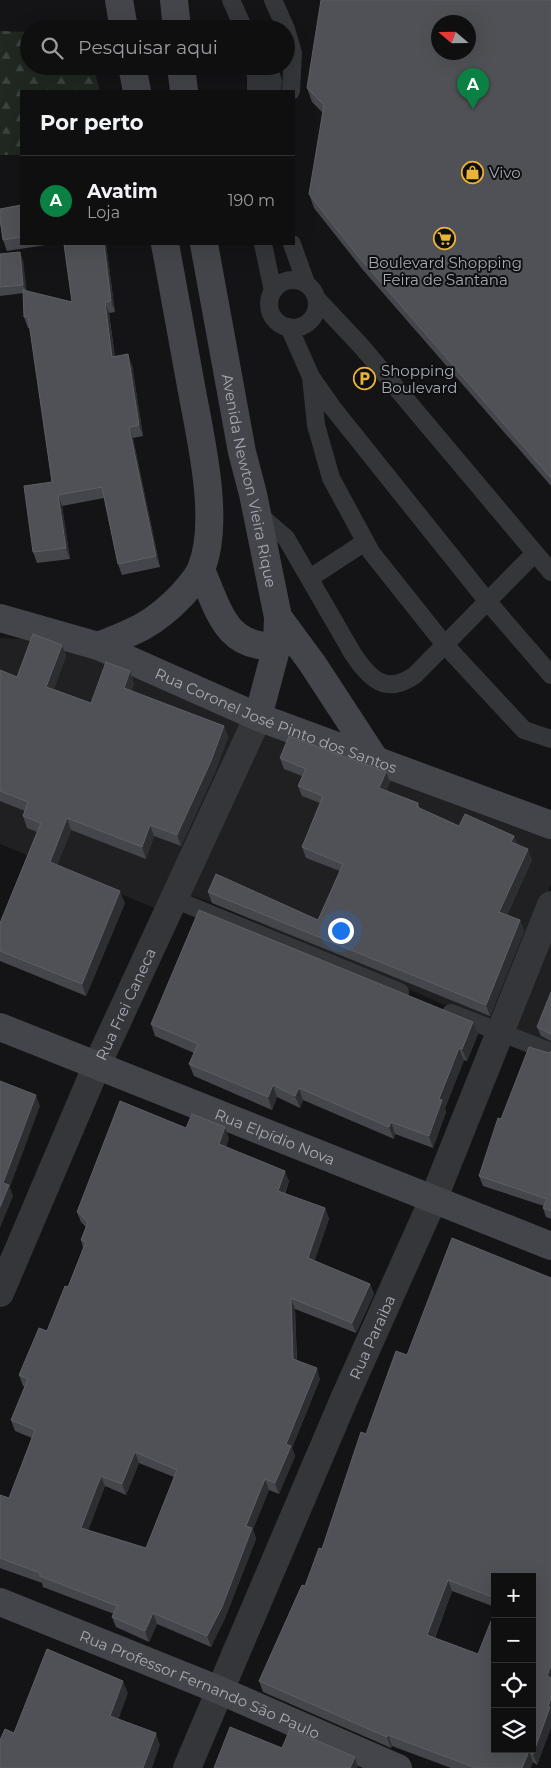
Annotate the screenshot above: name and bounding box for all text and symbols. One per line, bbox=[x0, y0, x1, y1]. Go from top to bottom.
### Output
north arrow bbox=[431, 15, 476, 60]
search box bbox=[20, 20, 295, 75]
icon: search bbox=[38, 34, 66, 62]
text: Pesquisar aqui bbox=[78, 36, 218, 59]
pin: A bbox=[457, 68, 489, 109]
text: Por perto bbox=[40, 110, 144, 135]
shop icon: Vivo bbox=[461, 160, 485, 184]
place label: Vivo bbox=[489, 163, 521, 182]
text: Avatim bbox=[87, 180, 158, 203]
text: A bbox=[50, 191, 62, 210]
text: 190 m bbox=[228, 191, 275, 210]
text: Loja bbox=[87, 203, 120, 222]
supermarket icon: Boulevard Shopping Feira de Santana bbox=[433, 227, 457, 251]
place label: Boulevard Shopping Feira de Santana bbox=[368, 253, 522, 289]
place label: Shopping Boulevard bbox=[381, 361, 457, 397]
parking icon: Shopping Boulevard bbox=[353, 367, 377, 391]
street label: Avenida Newton Vieira Rique bbox=[218, 372, 281, 589]
street label: Rua Coronel José Pinto dos Santos bbox=[152, 663, 400, 777]
your location bbox=[328, 918, 354, 944]
street label: Rua Frei Caneca bbox=[91, 945, 159, 1063]
street label: Rua Elpídio Nova bbox=[212, 1104, 338, 1169]
street label: Rua Paraiba bbox=[345, 1292, 399, 1382]
map controls bbox=[491, 1573, 536, 1753]
button: + bbox=[491, 1573, 536, 1618]
button: − bbox=[491, 1618, 536, 1663]
street label: Rua Professor Fernando São Paulo bbox=[77, 1625, 323, 1742]
button: locate bbox=[491, 1663, 536, 1708]
button: layers bbox=[491, 1708, 536, 1753]

